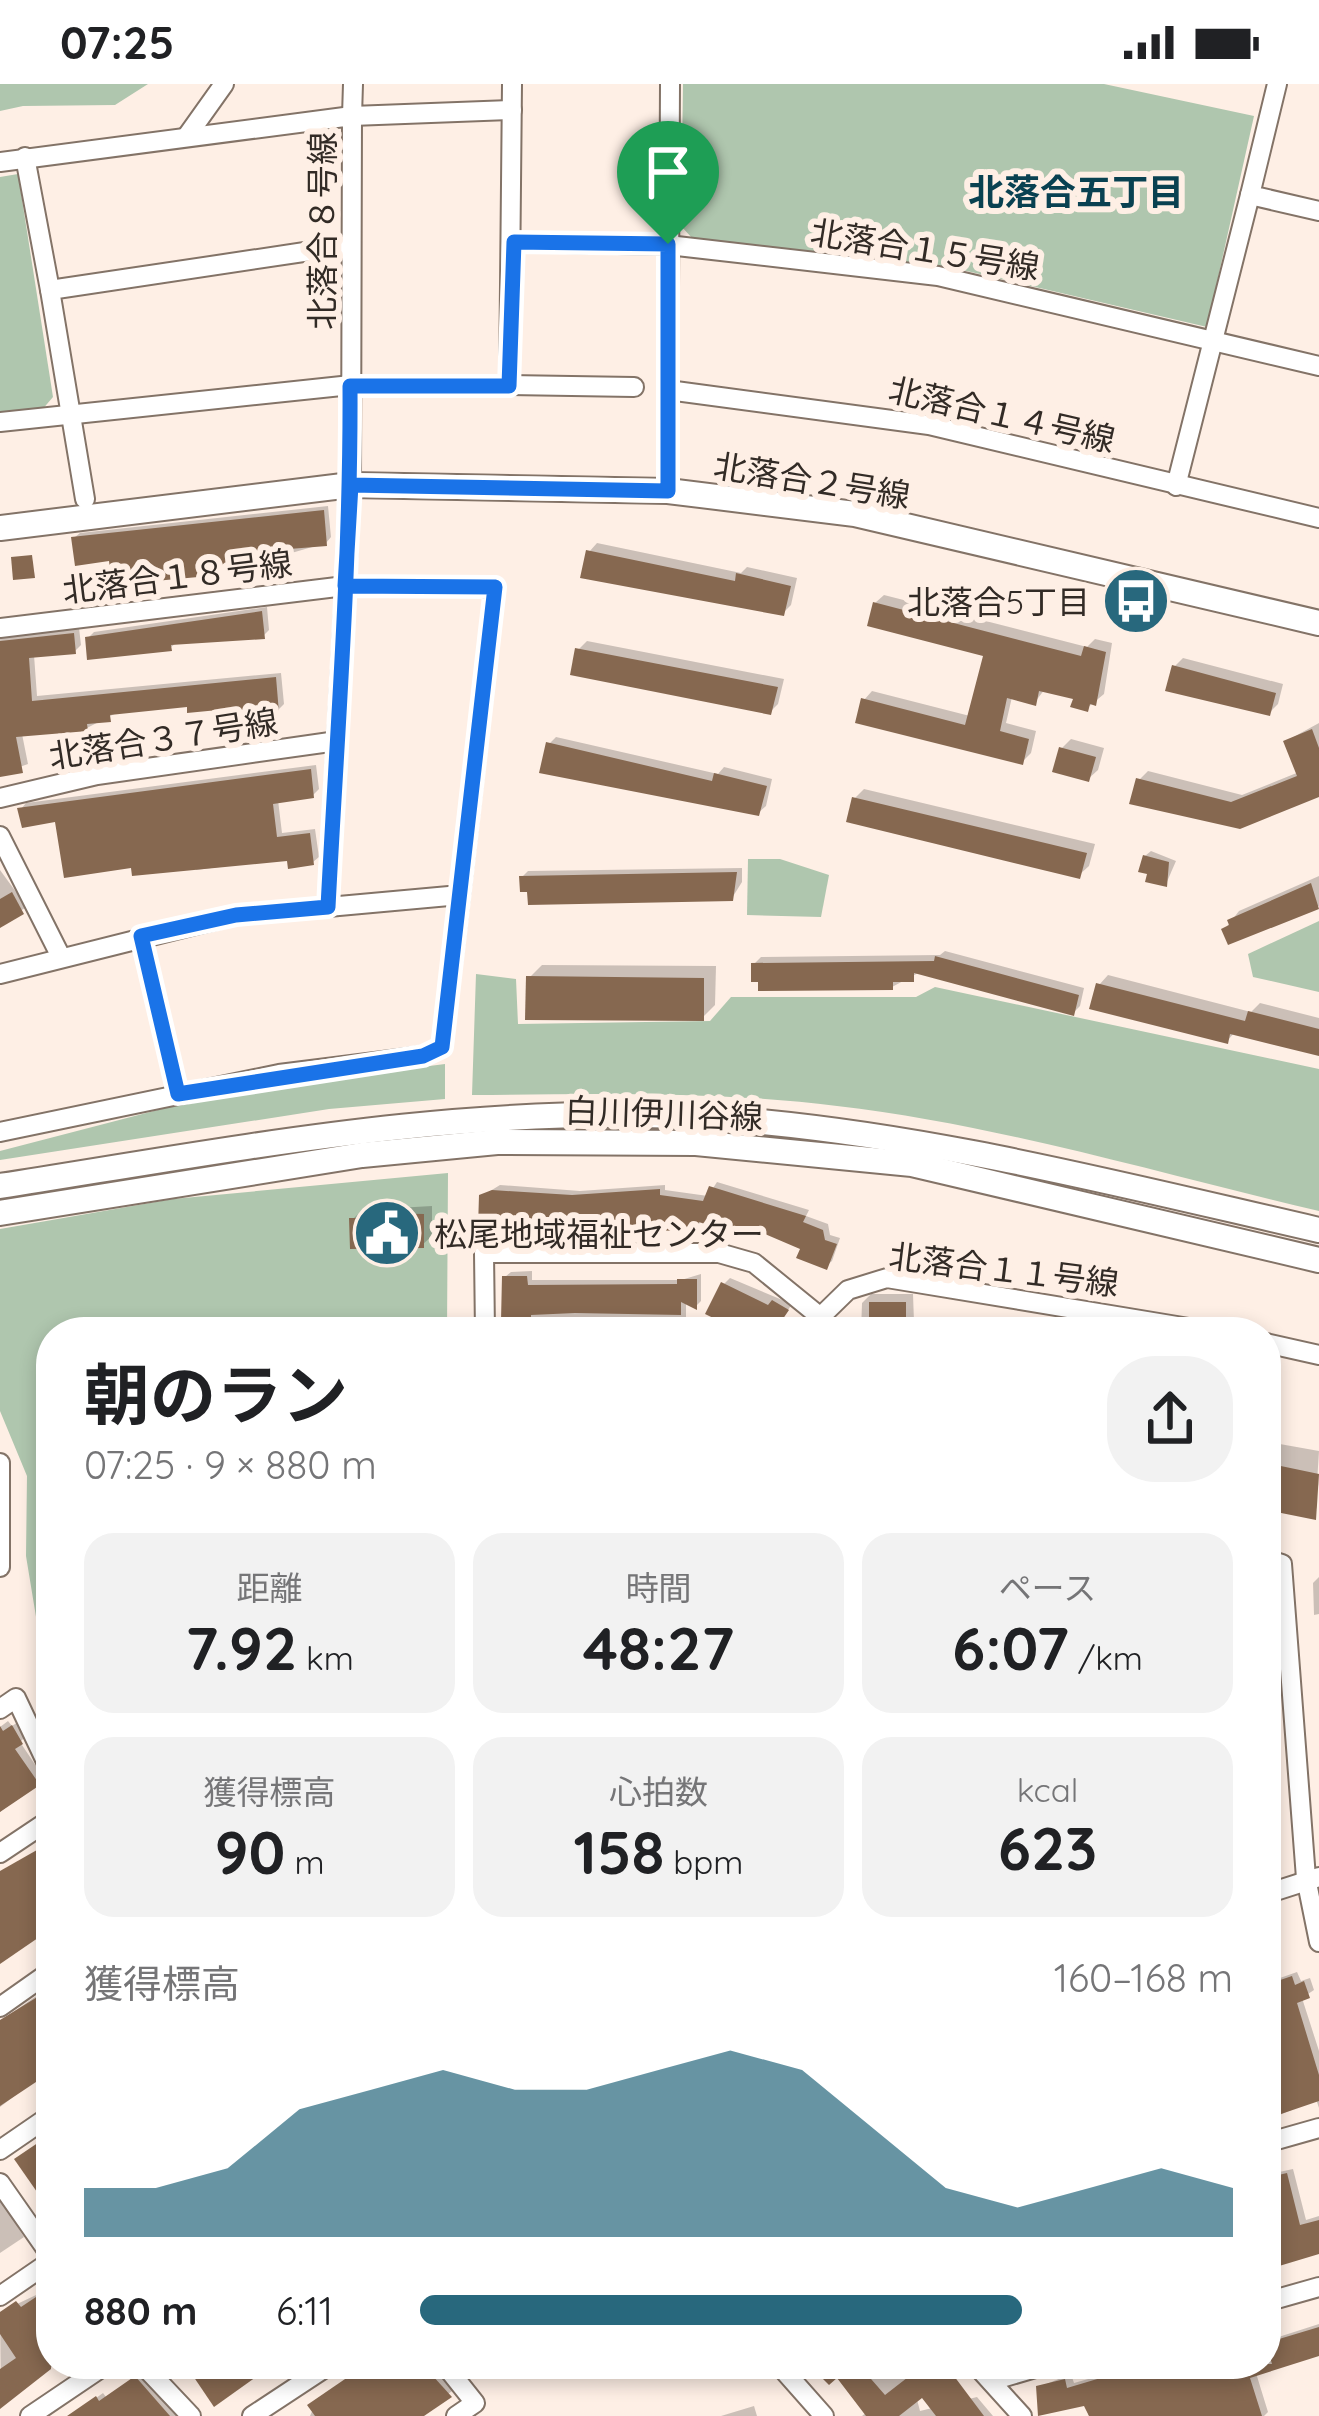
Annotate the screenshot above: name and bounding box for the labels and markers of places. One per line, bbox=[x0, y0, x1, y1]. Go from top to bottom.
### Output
pin bbox=[617, 121, 719, 244]
bus stop icon: 北落合5丁目 bbox=[1101, 566, 1171, 636]
place label: 北落合5丁目 bbox=[907, 581, 1090, 622]
public building icon: 松尾地域福祉センター bbox=[352, 1198, 422, 1268]
place label: 松尾地域福祉センター bbox=[434, 1213, 764, 1254]

